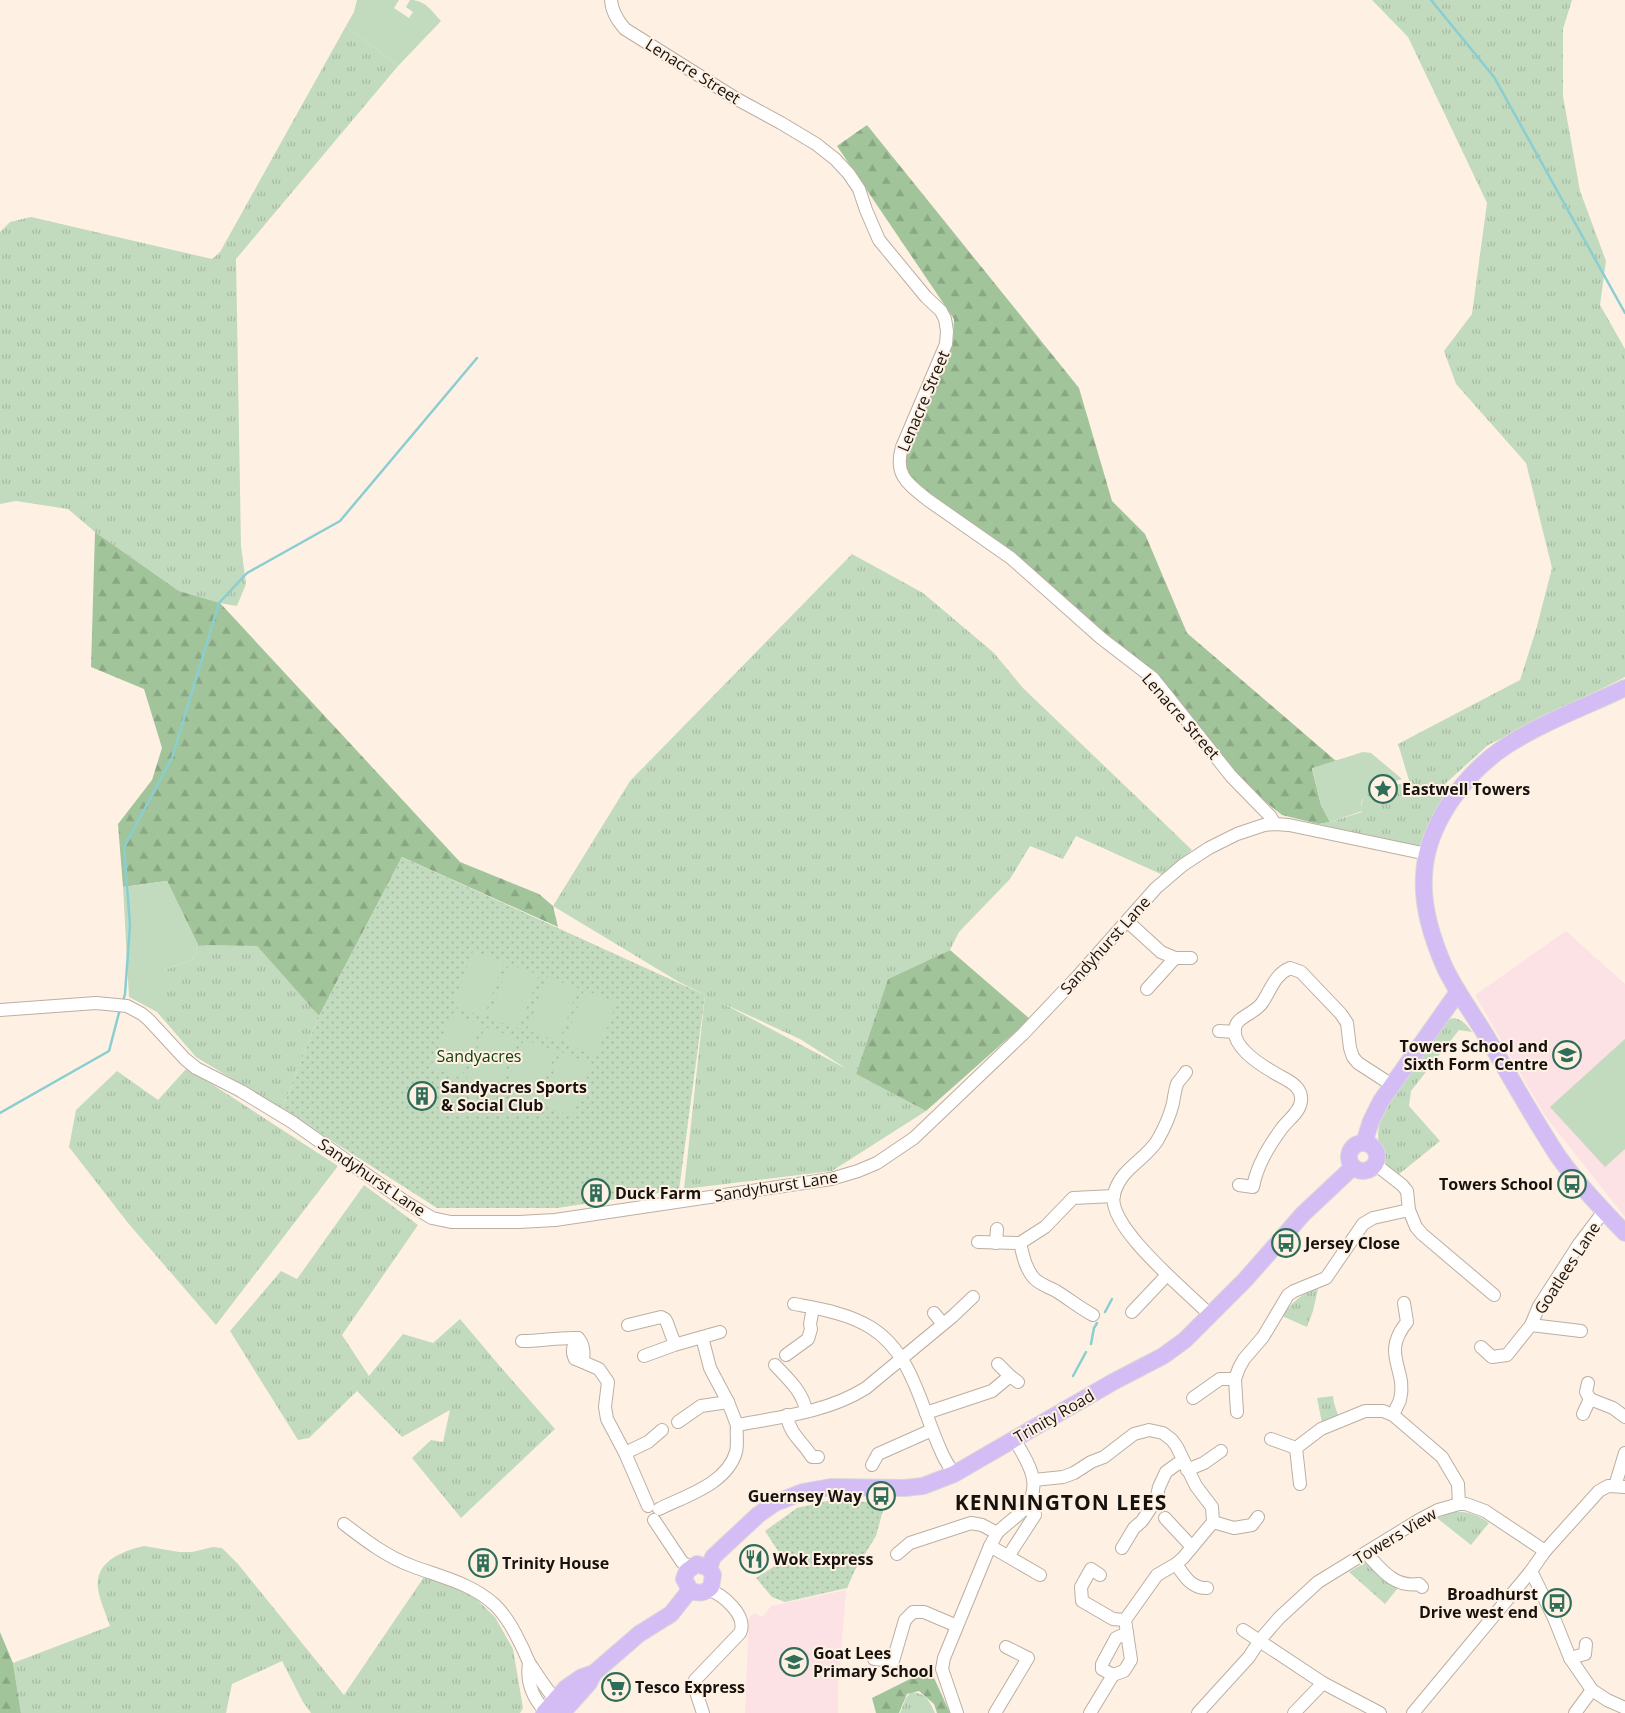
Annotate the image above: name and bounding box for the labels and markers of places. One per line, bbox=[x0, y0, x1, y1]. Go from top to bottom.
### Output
place icon: Eastwell Towers bbox=[1368, 774, 1398, 804]
place label: Eastwell Towers bbox=[1402, 778, 1530, 800]
place label: Towers School and Sixth Form Centre bbox=[1400, 1035, 1548, 1075]
school or university icon: Towers School and Sixth Form Centre bbox=[1552, 1040, 1582, 1070]
place label: Sandyacres Sports & Social Club bbox=[441, 1076, 587, 1116]
building icon: Sandyacres Sports & Social Club bbox=[407, 1081, 437, 1111]
bus stop icon: Towers School bbox=[1557, 1169, 1587, 1199]
place label: Towers School bbox=[1439, 1173, 1553, 1195]
building icon: Duck Farm bbox=[581, 1178, 611, 1208]
place label: Duck Farm bbox=[615, 1182, 701, 1204]
bus stop icon: Jersey Close bbox=[1271, 1228, 1301, 1258]
place label: Jersey Close bbox=[1303, 1232, 1400, 1254]
bus stop icon: Guernsey Way bbox=[866, 1481, 896, 1511]
place label: Guernsey Way bbox=[748, 1485, 863, 1507]
restaurant icon: Wok Express bbox=[739, 1544, 769, 1574]
building icon: Trinity House bbox=[468, 1548, 498, 1578]
place label: Wok Express bbox=[773, 1548, 873, 1570]
place label: Trinity House bbox=[502, 1552, 609, 1574]
place label: Broadhurst Drive west end bbox=[1419, 1583, 1538, 1623]
bus stop icon: Broadhurst Drive west end bbox=[1542, 1588, 1572, 1618]
place label: Goat Lees Primary School bbox=[813, 1642, 933, 1682]
school or university icon: Goat Lees Primary School bbox=[779, 1647, 809, 1677]
supermarket icon: Tesco Express bbox=[601, 1672, 631, 1702]
place label: Tesco Express bbox=[635, 1676, 745, 1698]

